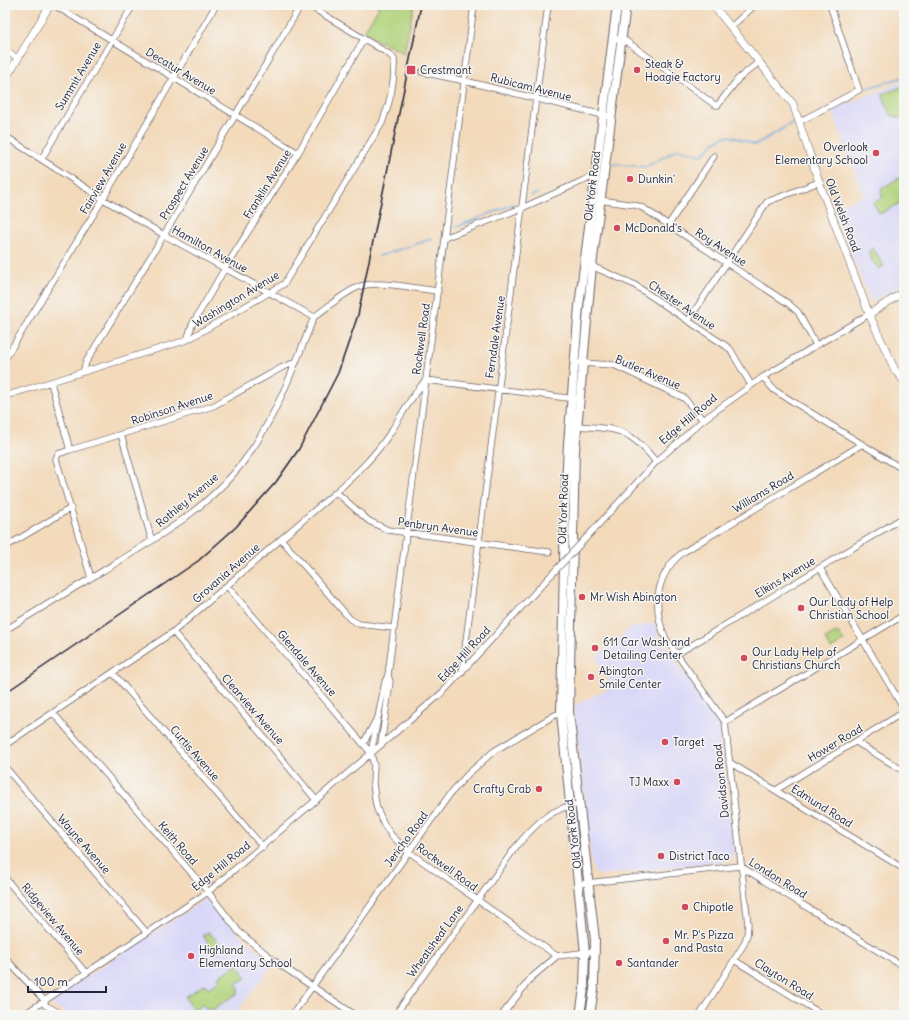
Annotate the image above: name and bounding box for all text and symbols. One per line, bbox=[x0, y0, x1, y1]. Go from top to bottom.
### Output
street label: Summit Avenue bbox=[52, 39, 104, 113]
street label: Decatur Avenue bbox=[143, 44, 219, 98]
place label: Steak & Hoagie Factory bbox=[645, 57, 721, 84]
place label: Crestmont bbox=[420, 63, 472, 77]
marker: Crestmont bbox=[405, 64, 417, 76]
marker: Steak & Hoagie Factory bbox=[632, 65, 642, 75]
street label: Rubicam Avenue bbox=[489, 70, 573, 104]
street label: Fairview Avenue bbox=[77, 139, 129, 216]
place label: Overlook Elementary School bbox=[775, 140, 868, 167]
street label: Prospect Avenue bbox=[157, 144, 211, 222]
street label: Franklin Avenue bbox=[240, 147, 294, 221]
marker: Overlook Elementary School bbox=[871, 148, 881, 158]
street label: Old York Road bbox=[581, 150, 603, 222]
place label: Dunkin' bbox=[638, 172, 675, 186]
marker: Dunkin' bbox=[625, 174, 635, 184]
street label: Old Welsh Road bbox=[823, 176, 864, 254]
place label: McDonald's bbox=[625, 221, 682, 235]
street label: Hamilton Avenue bbox=[170, 222, 250, 276]
marker: McDonald's bbox=[612, 223, 622, 233]
street label: Roy Avenue bbox=[693, 225, 750, 269]
street label: Washington Avenue bbox=[190, 268, 282, 330]
street label: Chester Avenue bbox=[646, 277, 718, 333]
street label: Ferndale Avenue bbox=[482, 295, 508, 379]
street label: Rockwell Road bbox=[409, 302, 433, 376]
street label: Butler Avenue bbox=[613, 352, 683, 392]
street label: Robinson Avenue bbox=[129, 388, 215, 428]
street label: Edge Hill Road bbox=[656, 390, 720, 447]
street label: Williams Road bbox=[730, 468, 797, 516]
street label: Rothley Avenue bbox=[153, 470, 221, 530]
street label: Old York Road bbox=[555, 473, 571, 544]
street label: Penbryn Avenue bbox=[397, 514, 479, 540]
street label: Grovania Avenue bbox=[189, 540, 263, 606]
street label: Elkins Avenue bbox=[752, 553, 818, 600]
place label: Mr Wish Abington bbox=[590, 590, 677, 604]
marker: Mr Wish Abington bbox=[577, 592, 587, 602]
place label: Our Lady of Help Christian School bbox=[809, 595, 893, 622]
marker: Our Lady of Help Christian School bbox=[796, 603, 806, 613]
street label: Edge Hill Road bbox=[435, 623, 494, 685]
street label: Glendale Avenue bbox=[274, 627, 340, 699]
place label: 611 Car Wash and Detailing Center bbox=[603, 635, 691, 662]
marker: 611 Car Wash and Detailing Center bbox=[590, 643, 600, 653]
place label: Our Lady Help of Christians Church bbox=[752, 645, 840, 672]
marker: Our Lady Help of Christians Church bbox=[739, 653, 749, 663]
place label: Abington Smile Center bbox=[599, 664, 662, 691]
street label: Clearview Avenue bbox=[219, 671, 287, 747]
marker: Abington Smile Center bbox=[586, 672, 596, 682]
street label: Hower Road bbox=[805, 721, 865, 765]
street label: Curtis Avenue bbox=[167, 722, 223, 784]
place label: Target bbox=[673, 735, 705, 749]
marker: Target bbox=[660, 737, 670, 747]
street label: Davidson Road bbox=[710, 743, 732, 819]
place label: TJ Maxx bbox=[629, 775, 670, 789]
marker: TJ Maxx bbox=[672, 777, 682, 787]
place label: Crafty Crab bbox=[473, 782, 531, 796]
street label: Edmund Road bbox=[789, 782, 856, 831]
marker: Crafty Crab bbox=[534, 784, 544, 794]
street label: Old York Road bbox=[562, 798, 584, 870]
street label: Jericho Road bbox=[381, 808, 431, 869]
street label: Wayne Avenue bbox=[54, 812, 114, 877]
street label: Keith Road bbox=[155, 818, 201, 868]
street label: Edge Hill Road bbox=[189, 838, 253, 894]
street label: Rockwell Road bbox=[414, 840, 481, 894]
place label: District Taco bbox=[669, 849, 730, 863]
marker: District Taco bbox=[656, 851, 666, 861]
street label: London Road bbox=[746, 855, 810, 902]
street label: Ridgeview Avenue bbox=[19, 880, 87, 958]
place label: Chipotle bbox=[693, 900, 734, 914]
street label: Wheatsheaf Lane bbox=[404, 902, 466, 980]
marker: Chipotle bbox=[680, 902, 690, 912]
place label: Mr. P's Pizza and Pasta bbox=[674, 928, 734, 955]
marker: Mr. P's Pizza and Pasta bbox=[661, 936, 671, 946]
place label: Highland Elementary School bbox=[199, 943, 292, 970]
marker: Highland Elementary School bbox=[186, 951, 196, 961]
street label: Clayton Road bbox=[752, 955, 816, 1003]
place label: Santander bbox=[627, 956, 679, 970]
marker: Santander bbox=[614, 958, 624, 968]
scale bar bbox=[28, 968, 106, 994]
text: 100 m bbox=[34, 974, 68, 989]

